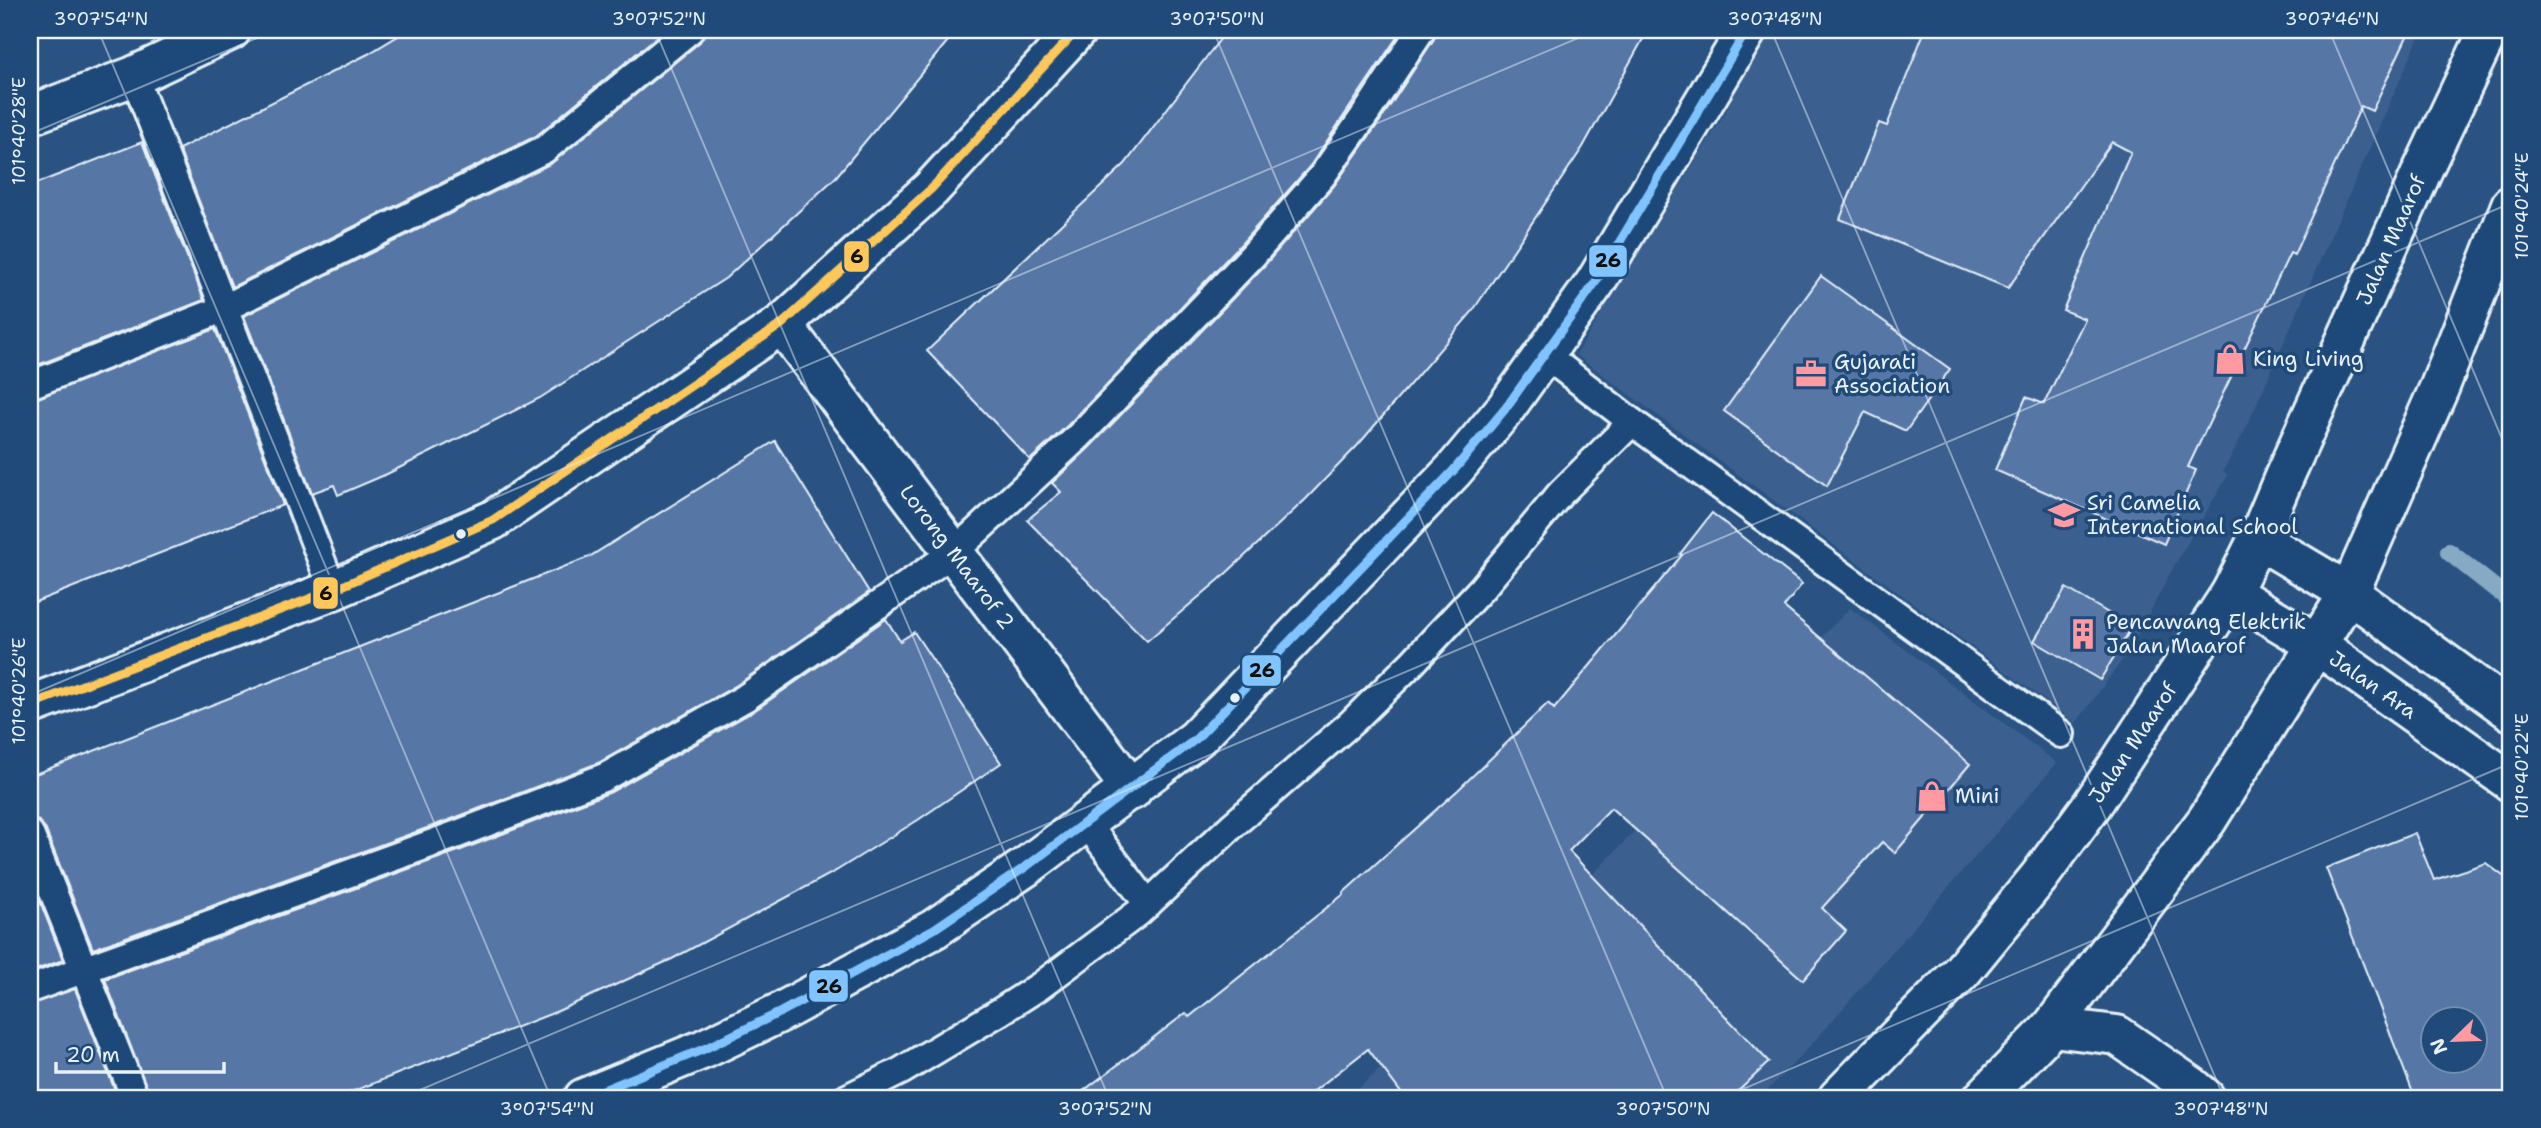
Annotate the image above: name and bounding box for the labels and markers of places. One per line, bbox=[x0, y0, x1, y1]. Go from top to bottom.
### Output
shop icon: King Living bbox=[2213, 342, 2247, 376]
place label: King Living bbox=[2253, 345, 2364, 373]
place label: Gujarati Association bbox=[1834, 348, 1950, 400]
office icon: Gujarati Association bbox=[1794, 357, 1828, 391]
place label: Sri Camelia International School bbox=[2087, 489, 2299, 541]
school or university icon: Sri Camelia International School bbox=[2047, 498, 2081, 532]
unlabelled marker bbox=[454, 527, 468, 541]
place label: Pencawang Elektrik Jalan Maarof bbox=[2106, 608, 2306, 660]
building icon: Pencawang Elektrik Jalan Maarof bbox=[2066, 617, 2100, 651]
unlabelled marker bbox=[1228, 691, 1242, 705]
shop icon: Mini bbox=[1915, 779, 1949, 813]
place label: Mini bbox=[1955, 782, 1999, 810]

